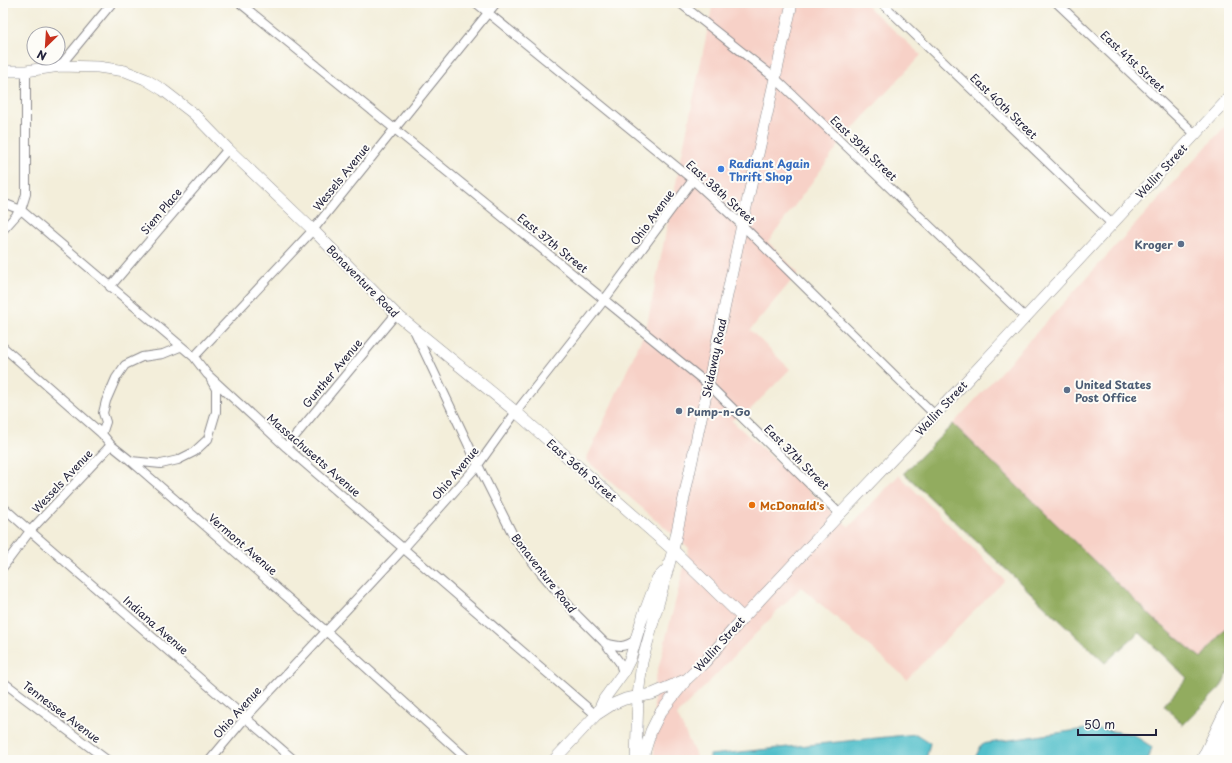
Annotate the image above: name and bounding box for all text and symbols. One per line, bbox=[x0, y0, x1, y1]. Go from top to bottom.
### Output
north arrow bbox=[26, 26, 66, 66]
street label: East 41st Street bbox=[1097, 27, 1169, 95]
text: N bbox=[34, 46, 49, 65]
street label: East 40th Street bbox=[966, 69, 1042, 143]
street label: East 39th Street bbox=[827, 112, 902, 185]
street label: Wallin Street bbox=[1131, 139, 1191, 202]
street label: Wessels Avenue bbox=[309, 140, 373, 214]
place label: Radiant Again Thrift Shop bbox=[729, 155, 810, 185]
street label: East 38th Street bbox=[683, 156, 760, 228]
marker: Radiant Again Thrift Shop bbox=[716, 164, 726, 174]
street label: Siem Place bbox=[136, 184, 186, 238]
street label: Ohio Avenue bbox=[626, 186, 678, 248]
street label: East 37th Street bbox=[514, 209, 592, 277]
place label: Kroger bbox=[1135, 236, 1173, 253]
marker: Kroger bbox=[1176, 239, 1186, 249]
street label: Bonaventure Road bbox=[323, 241, 403, 321]
street label: Skidaway Road bbox=[697, 317, 731, 399]
street label: Gunther Avenue bbox=[298, 335, 366, 411]
street label: Wallin Street bbox=[911, 376, 971, 439]
place label: United States Post Office bbox=[1075, 376, 1152, 406]
marker: United States Post Office bbox=[1062, 385, 1072, 395]
place label: Pump-n-Go bbox=[687, 403, 751, 420]
marker: Pump-n-Go bbox=[674, 406, 684, 416]
street label: Massachusetts Avenue bbox=[263, 409, 365, 501]
street label: East 37th Street bbox=[760, 420, 834, 494]
street label: East 36th Street bbox=[543, 435, 621, 506]
street label: Ohio Avenue bbox=[428, 443, 482, 503]
street label: Wessels Avenue bbox=[28, 445, 96, 517]
place label: McDonald's bbox=[760, 497, 824, 514]
marker: McDonald's bbox=[747, 500, 757, 510]
street label: Vermont Avenue bbox=[205, 509, 281, 579]
street label: Bonaventure Road bbox=[508, 530, 580, 616]
street label: Indiana Avenue bbox=[120, 592, 192, 658]
street label: Wallin Street bbox=[689, 612, 749, 675]
street label: Tennessee Avenue bbox=[19, 677, 105, 747]
street label: Ohio Avenue bbox=[209, 682, 265, 742]
scale bar bbox=[1078, 711, 1156, 737]
text: 50 m bbox=[1084, 715, 1115, 733]

